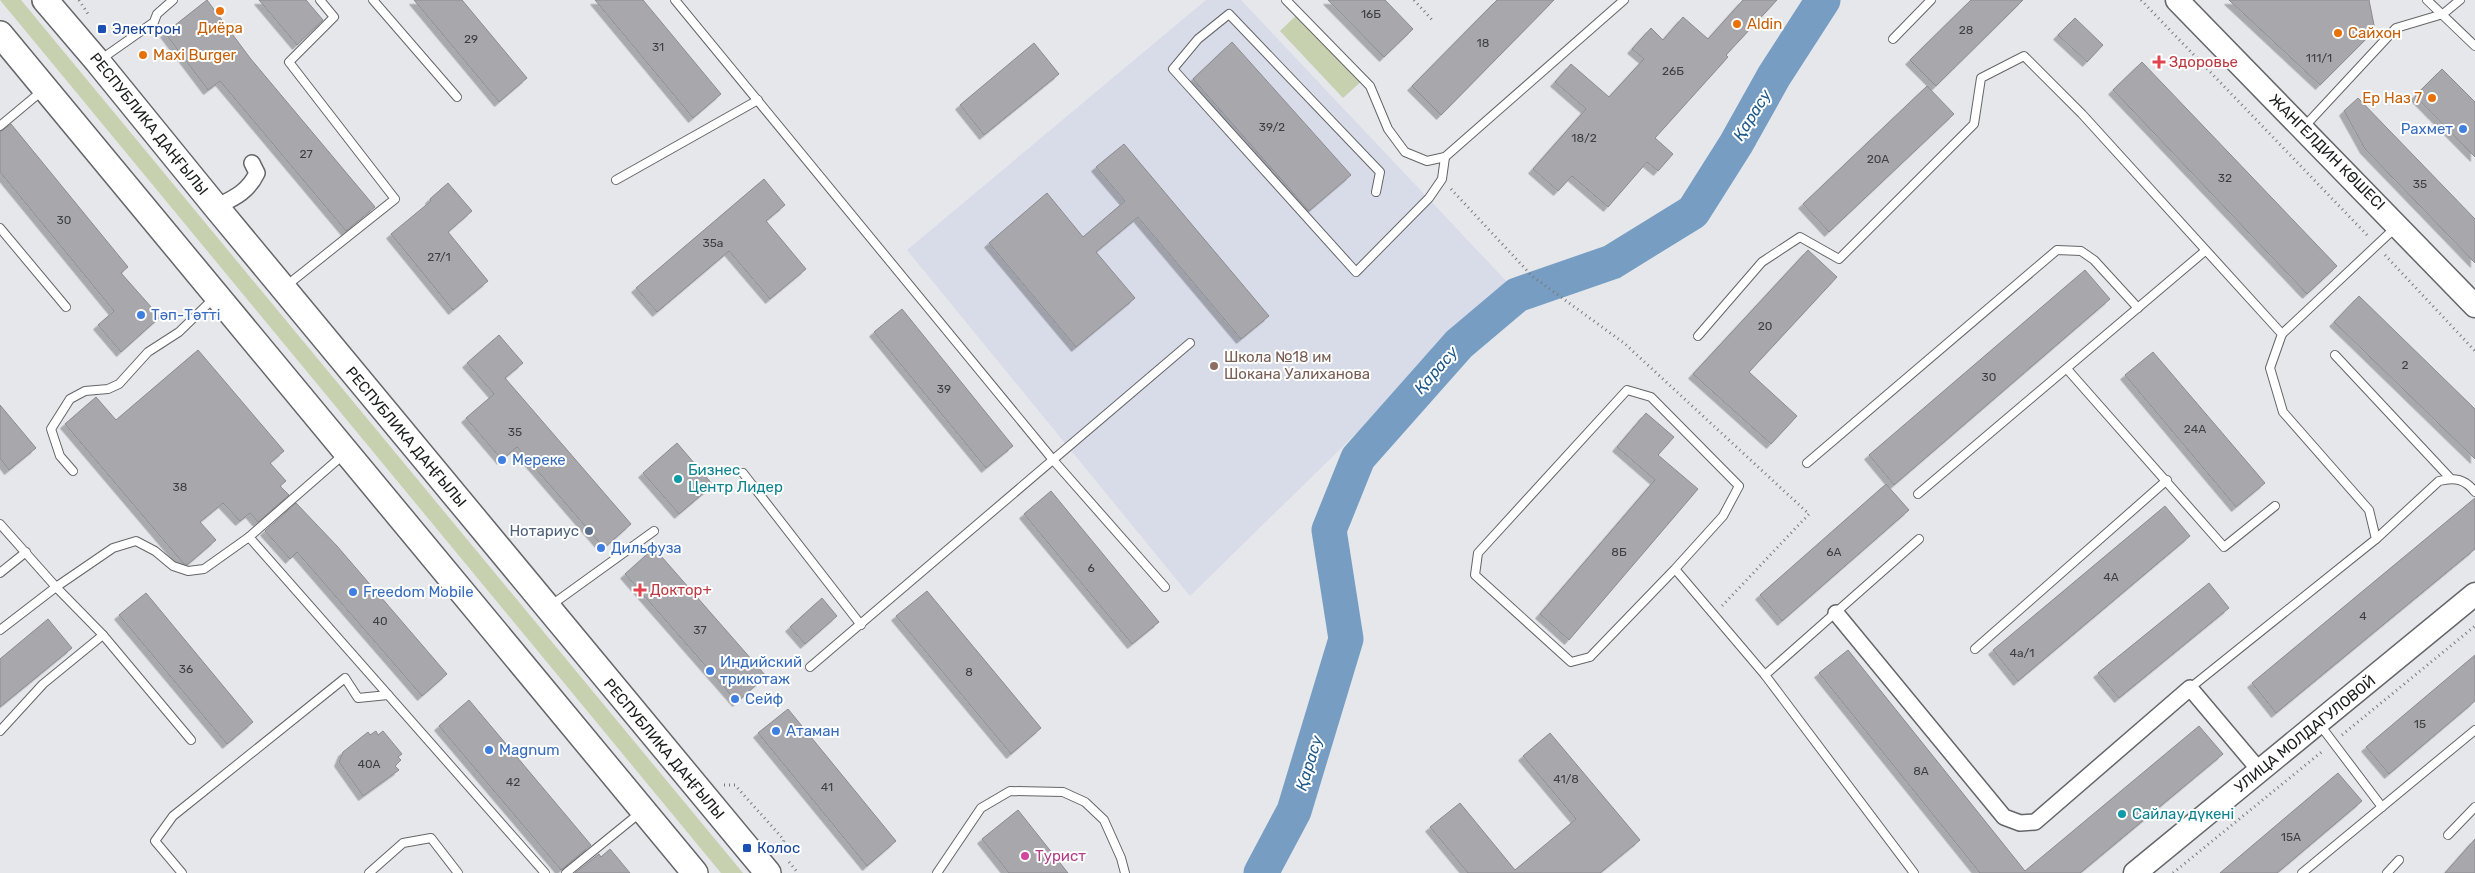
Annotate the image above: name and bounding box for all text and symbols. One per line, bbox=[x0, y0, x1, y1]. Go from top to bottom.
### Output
marker: Диёра bbox=[214, 5, 226, 17]
house number: 16Б bbox=[1361, 7, 1381, 21]
place label: Aldin bbox=[1747, 15, 1782, 33]
marker: Aldin bbox=[1731, 18, 1743, 30]
place label: Диёра bbox=[197, 19, 243, 37]
place label: Электрон bbox=[112, 20, 181, 38]
marker: Электрон bbox=[96, 23, 108, 35]
house number: 28 bbox=[1959, 23, 1973, 37]
place label: Сайхон bbox=[2348, 24, 2401, 42]
marker: Сайхон bbox=[2332, 27, 2344, 39]
house number: 29 bbox=[464, 32, 478, 46]
house number: 18 bbox=[1477, 36, 1489, 50]
house number: 31 bbox=[652, 40, 664, 54]
place label: Maxi Burger bbox=[153, 46, 237, 64]
street label: РЕСПУБЛИКА ДАҢҒЫЛЫ bbox=[86, 49, 212, 199]
marker: Maxi Burger bbox=[137, 49, 149, 61]
house number: 111/1 bbox=[2306, 51, 2332, 65]
place label: Здоровье bbox=[2169, 53, 2238, 71]
marker: Здоровье bbox=[2153, 56, 2165, 68]
house number: 26Б bbox=[1662, 64, 1684, 78]
water label: Қарасу bbox=[1729, 85, 1776, 144]
place label: Ер Наз 7 bbox=[2362, 89, 2422, 107]
street label: ЖАНГЕЛДИН КӨШЕСІ bbox=[2265, 90, 2389, 214]
marker: Ер Наз 7 bbox=[2426, 92, 2438, 104]
house number: 39/2 bbox=[1259, 120, 1285, 134]
place label: Рахмет bbox=[2401, 120, 2453, 138]
marker: Рахмет bbox=[2457, 123, 2469, 135]
house number: 18/2 bbox=[1571, 131, 1597, 145]
house number: 27 bbox=[299, 147, 313, 161]
house number: 20А bbox=[1867, 152, 1889, 166]
house number: 32 bbox=[2218, 171, 2232, 185]
house number: 35 bbox=[2413, 177, 2427, 191]
house number: 30 bbox=[57, 213, 71, 227]
house number: 35а bbox=[703, 236, 723, 250]
house number: 27/1 bbox=[427, 250, 451, 264]
place label: Тәп-Тәтті bbox=[151, 306, 220, 324]
marker: Тәп-Тәтті bbox=[135, 309, 147, 321]
house number: 20 bbox=[1758, 319, 1772, 333]
water label: Қарасу bbox=[1410, 342, 1463, 398]
place label: Школа №18 им Шокана Уалиханова bbox=[1224, 348, 1370, 383]
house number: 2 bbox=[2401, 358, 2409, 372]
marker: Школа №18 им Шокана Уалиханова bbox=[1208, 360, 1220, 372]
street label: РЕСПУБЛИКА ДАҢҒЫЛЫ bbox=[342, 363, 470, 511]
house number: 30 bbox=[1982, 370, 1996, 384]
house number: 39 bbox=[937, 382, 951, 396]
house number: 24А bbox=[2184, 422, 2206, 436]
house number: 35 bbox=[508, 425, 522, 439]
place label: Мереке bbox=[512, 451, 566, 469]
marker: Мереке bbox=[496, 454, 508, 466]
place label: Бизнес Центр Лидер bbox=[688, 461, 783, 496]
marker: Бизнес Центр Лидер bbox=[672, 473, 684, 485]
house number: 38 bbox=[173, 480, 187, 494]
place label: Нотариус bbox=[509, 522, 579, 540]
marker: Нотариус bbox=[583, 525, 595, 537]
place label: Дильфуза bbox=[611, 539, 682, 557]
marker: Дильфуза bbox=[595, 542, 607, 554]
house number: 8Б bbox=[1611, 545, 1627, 559]
house number: 6А bbox=[1826, 545, 1842, 559]
house number: 6 bbox=[1087, 561, 1095, 575]
house number: 4А bbox=[2103, 570, 2119, 584]
place label: Доктор+ bbox=[650, 581, 712, 599]
place label: Freedom Mobile bbox=[363, 583, 474, 601]
marker: Доктор+ bbox=[634, 584, 646, 596]
marker: Freedom Mobile bbox=[347, 586, 359, 598]
house number: 4 bbox=[2359, 609, 2367, 623]
house number: 40 bbox=[372, 614, 388, 628]
house number: 37 bbox=[693, 623, 707, 637]
house number: 4а/1 bbox=[2010, 646, 2034, 660]
place label: Индийский трикотаж bbox=[720, 653, 802, 688]
house number: 36 bbox=[179, 662, 193, 676]
marker: Индийский трикотаж bbox=[704, 665, 716, 677]
house number: 8 bbox=[965, 665, 973, 679]
street label: УЛИЦА МОЛДАГУЛОВОЙ bbox=[2231, 672, 2379, 796]
street label: РЕСПУБЛИКА ДАҢҒЫЛЫ bbox=[600, 675, 728, 823]
place label: Сейф bbox=[745, 690, 783, 708]
marker: Сейф bbox=[729, 693, 741, 705]
house number: 15 bbox=[2414, 717, 2426, 731]
place label: Атаман bbox=[786, 722, 840, 740]
marker: Атаман bbox=[770, 725, 782, 737]
water label: Қарасу bbox=[1292, 732, 1327, 793]
place label: Magnum bbox=[499, 741, 560, 759]
marker: Magnum bbox=[483, 744, 495, 756]
house number: 40А bbox=[357, 757, 381, 771]
house number: 8А bbox=[1913, 764, 1929, 778]
house number: 41/8 bbox=[1553, 772, 1579, 786]
house number: 42 bbox=[506, 775, 520, 789]
house number: 41 bbox=[821, 780, 833, 794]
place label: Сайлау дүкені bbox=[2132, 805, 2234, 823]
marker: Сайлау дүкені bbox=[2116, 808, 2128, 820]
house number: 15А bbox=[2281, 830, 2301, 844]
place label: Колос bbox=[757, 839, 800, 857]
marker: Колос bbox=[741, 842, 753, 854]
place label: Турист bbox=[1035, 847, 1086, 865]
marker: Турист bbox=[1019, 850, 1031, 862]

